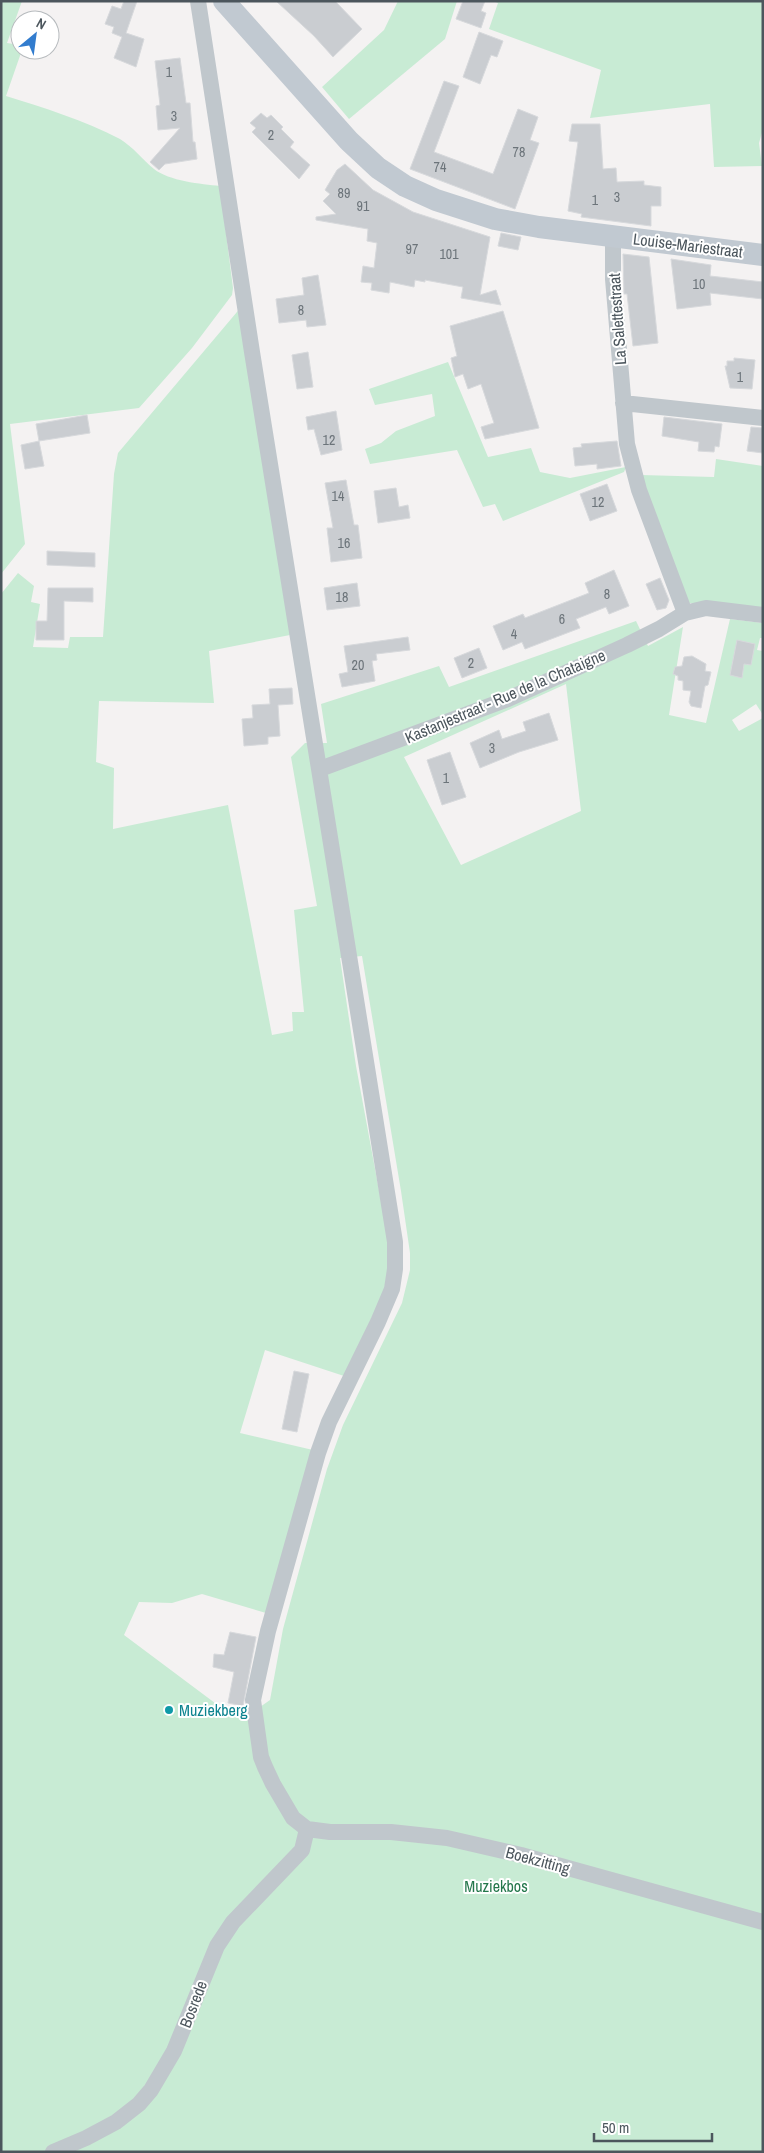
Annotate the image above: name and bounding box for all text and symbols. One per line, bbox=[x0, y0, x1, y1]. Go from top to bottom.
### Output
north arrow bbox=[10, 10, 60, 60]
text: N bbox=[33, 14, 49, 34]
house number: 1 bbox=[166, 63, 173, 81]
house number: 3 bbox=[171, 107, 177, 125]
house number: 2 bbox=[268, 126, 274, 144]
house number: 78 bbox=[513, 143, 525, 161]
house number: 74 bbox=[434, 158, 447, 176]
house number: 89 bbox=[338, 184, 350, 202]
house number: 3 bbox=[614, 188, 620, 206]
house number: 1 bbox=[592, 191, 599, 209]
house number: 91 bbox=[357, 197, 370, 215]
street label: Louise-Mariestraat bbox=[632, 227, 744, 263]
house number: 97 bbox=[406, 240, 418, 258]
house number: 101 bbox=[439, 245, 459, 263]
street label: La Salettestraat bbox=[603, 272, 631, 366]
house number: 10 bbox=[693, 275, 705, 293]
house number: 8 bbox=[298, 301, 304, 319]
house number: 1 bbox=[737, 368, 744, 386]
house number: 12 bbox=[323, 431, 335, 449]
house number: 14 bbox=[332, 487, 345, 505]
house number: 12 bbox=[592, 493, 604, 511]
house number: 16 bbox=[338, 534, 350, 552]
house number: 8 bbox=[604, 585, 610, 603]
house number: 18 bbox=[336, 588, 348, 606]
house number: 6 bbox=[559, 610, 565, 628]
house number: 4 bbox=[511, 625, 518, 643]
street label: Kastanjestraat - Rue de la Chataigne bbox=[401, 644, 609, 748]
house number: 2 bbox=[468, 654, 474, 672]
house number: 20 bbox=[352, 656, 364, 674]
house number: 3 bbox=[489, 739, 495, 757]
house number: 1 bbox=[443, 769, 450, 787]
place label: Muziekberg bbox=[179, 1699, 248, 1721]
marker: Muziekberg bbox=[163, 1704, 175, 1716]
street label: Boekzitting bbox=[503, 1841, 573, 1879]
park label: Muziekbos bbox=[464, 1875, 528, 1897]
street label: Bosrede bbox=[174, 1977, 212, 2031]
scale bar bbox=[594, 2110, 712, 2142]
text: 50 m bbox=[602, 2117, 629, 2138]

